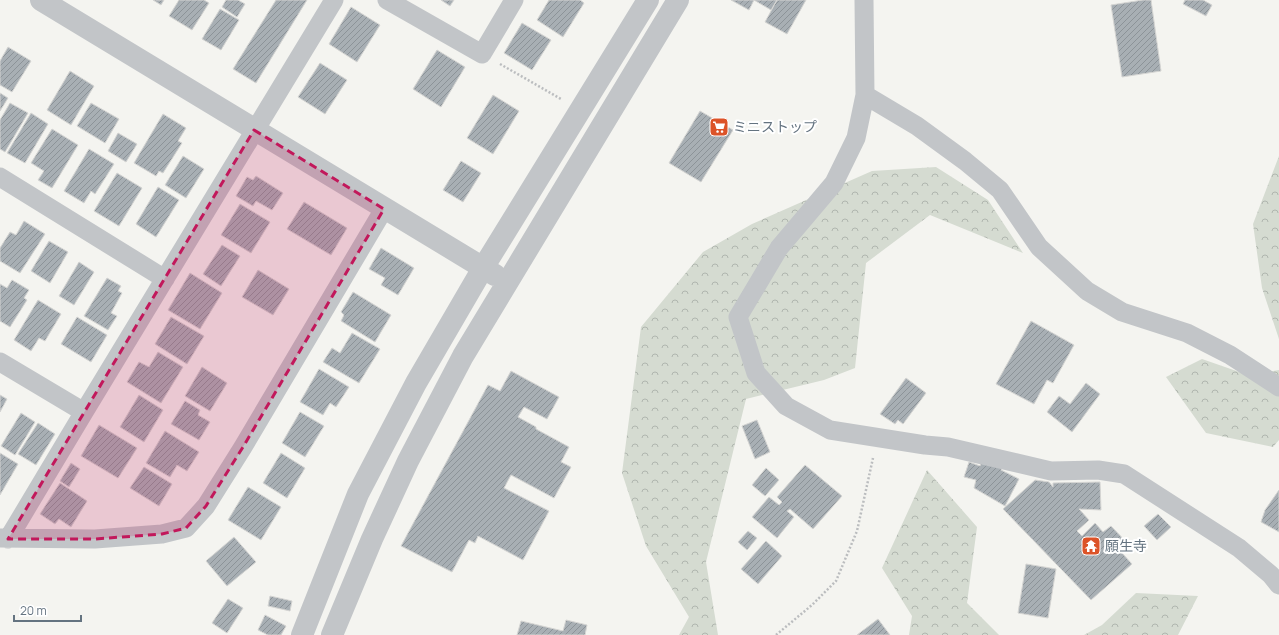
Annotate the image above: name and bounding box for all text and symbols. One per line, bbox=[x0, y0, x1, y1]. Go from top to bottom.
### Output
supermarket icon: ミニストップ bbox=[708, 116, 730, 138]
place label: ミニストップ bbox=[733, 117, 817, 136]
temple icon: 願生寺 bbox=[1080, 535, 1102, 557]
place label: 願生寺 bbox=[1105, 536, 1147, 555]
scale bar bbox=[14, 597, 81, 623]
text: 20 m bbox=[20, 602, 47, 619]

